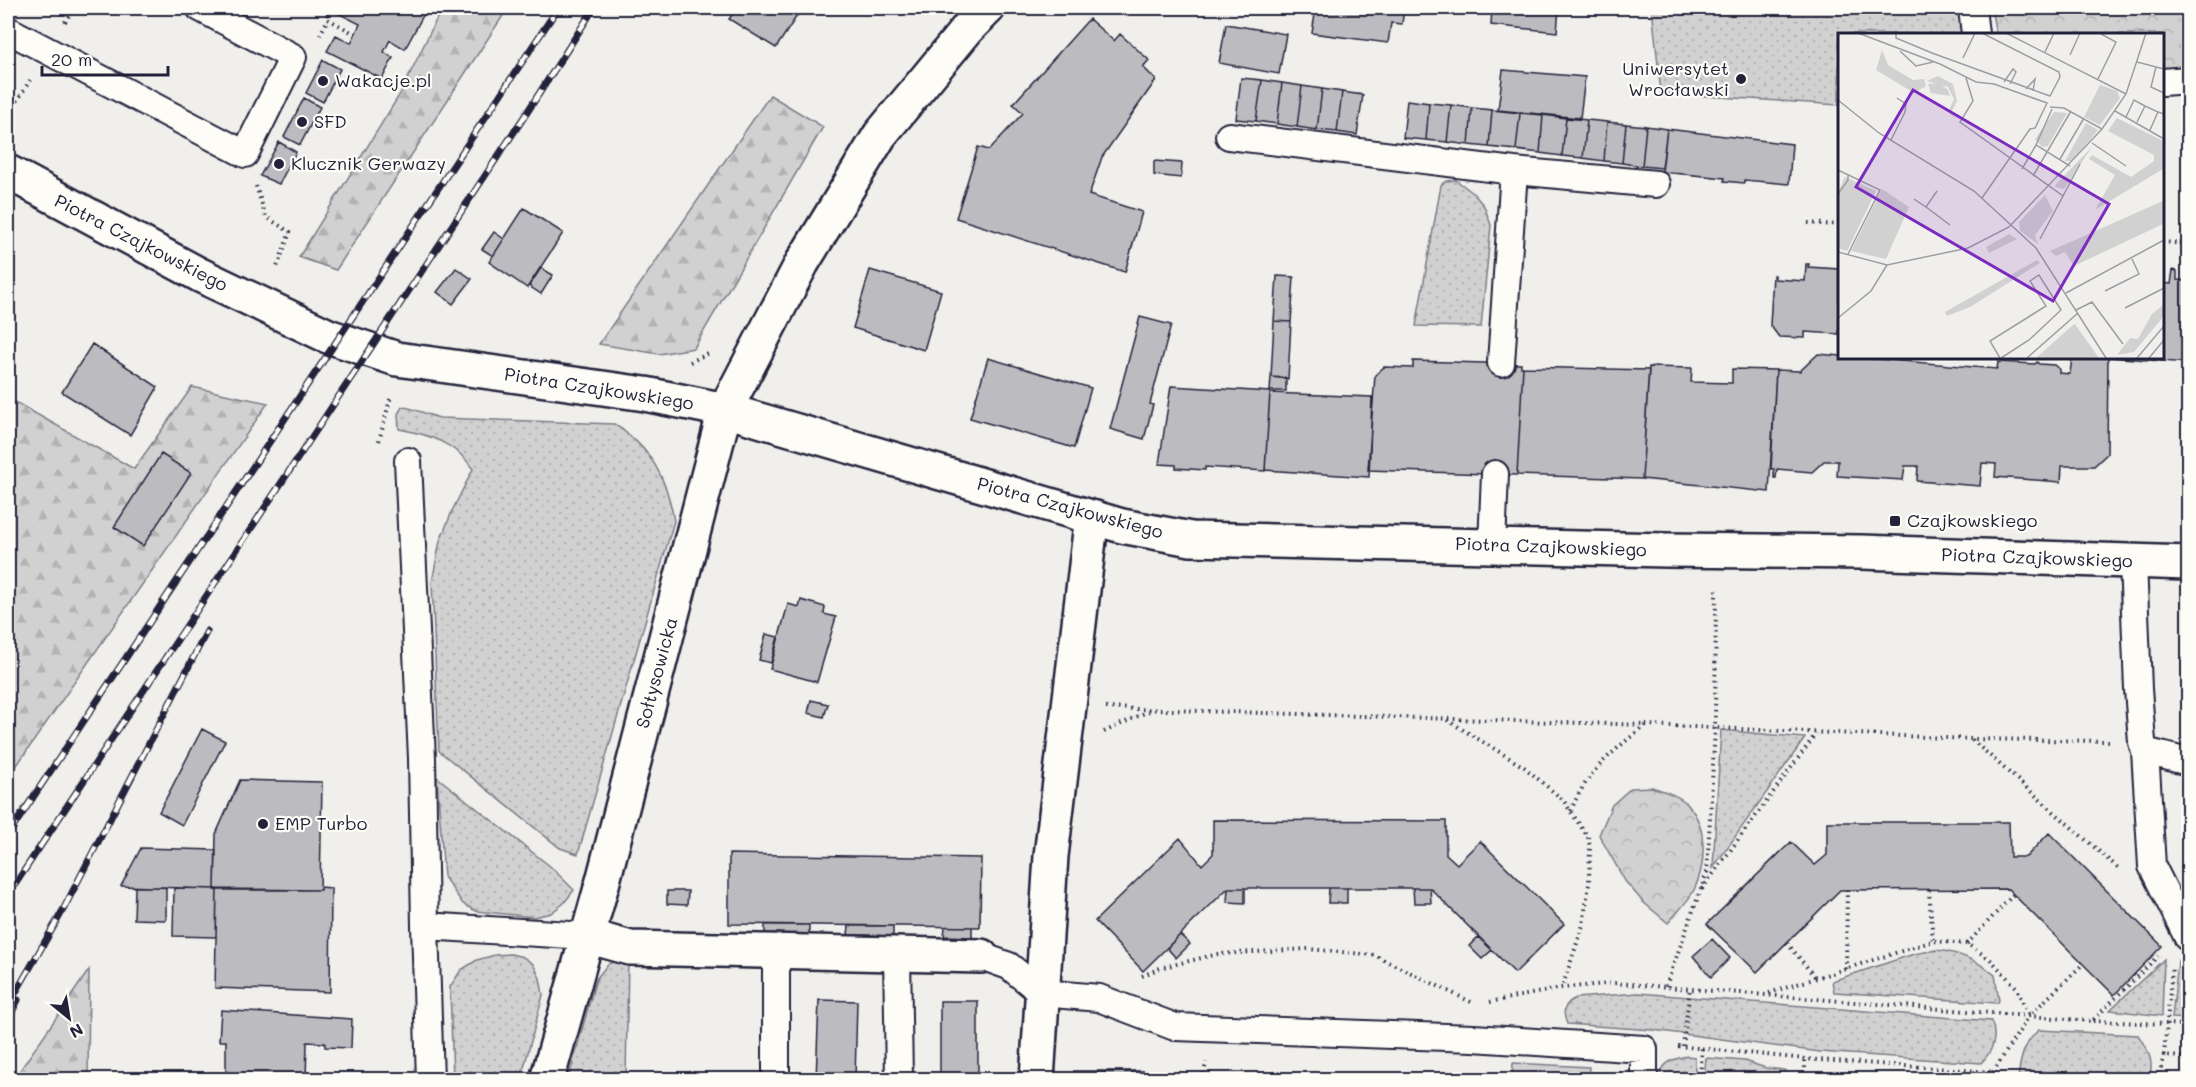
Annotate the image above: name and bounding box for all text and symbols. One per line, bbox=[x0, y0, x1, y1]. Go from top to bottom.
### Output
inset map bbox=[1838, 33, 2163, 358]
scale bar bbox=[42, 39, 168, 77]
text: 20 m bbox=[51, 47, 92, 71]
place label: Uniwersytet Wrocławski bbox=[1622, 56, 1729, 101]
place label: Wakacje.pl bbox=[335, 68, 432, 92]
marker: Uniwersytet Wrocławski bbox=[1734, 72, 1748, 86]
marker: Wakacje.pl bbox=[316, 74, 330, 88]
place label: SFD bbox=[314, 109, 347, 133]
marker: SFD bbox=[295, 115, 309, 129]
place label: Klucznik Gerwazy bbox=[291, 151, 446, 175]
marker: Klucznik Gerwazy bbox=[272, 157, 286, 171]
street label: Piotra Czajkowskiego bbox=[51, 188, 233, 296]
street label: Piotra Czajkowskiego bbox=[503, 361, 696, 415]
street label: Piotra Czajkowskiego bbox=[975, 471, 1166, 543]
place label: Czajkowskiego bbox=[1907, 508, 2038, 532]
marker: Czajkowskiego bbox=[1888, 514, 1902, 528]
street label: Piotra Czajkowskiego bbox=[1455, 531, 1647, 561]
street label: Piotra Czajkowskiego bbox=[1941, 542, 2133, 572]
street label: Sołtysowicka bbox=[630, 615, 682, 731]
place label: EMP Turbo bbox=[275, 811, 368, 835]
marker: EMP Turbo bbox=[256, 817, 270, 831]
north arrow bbox=[39, 988, 99, 1048]
text: N bbox=[66, 1019, 87, 1044]

